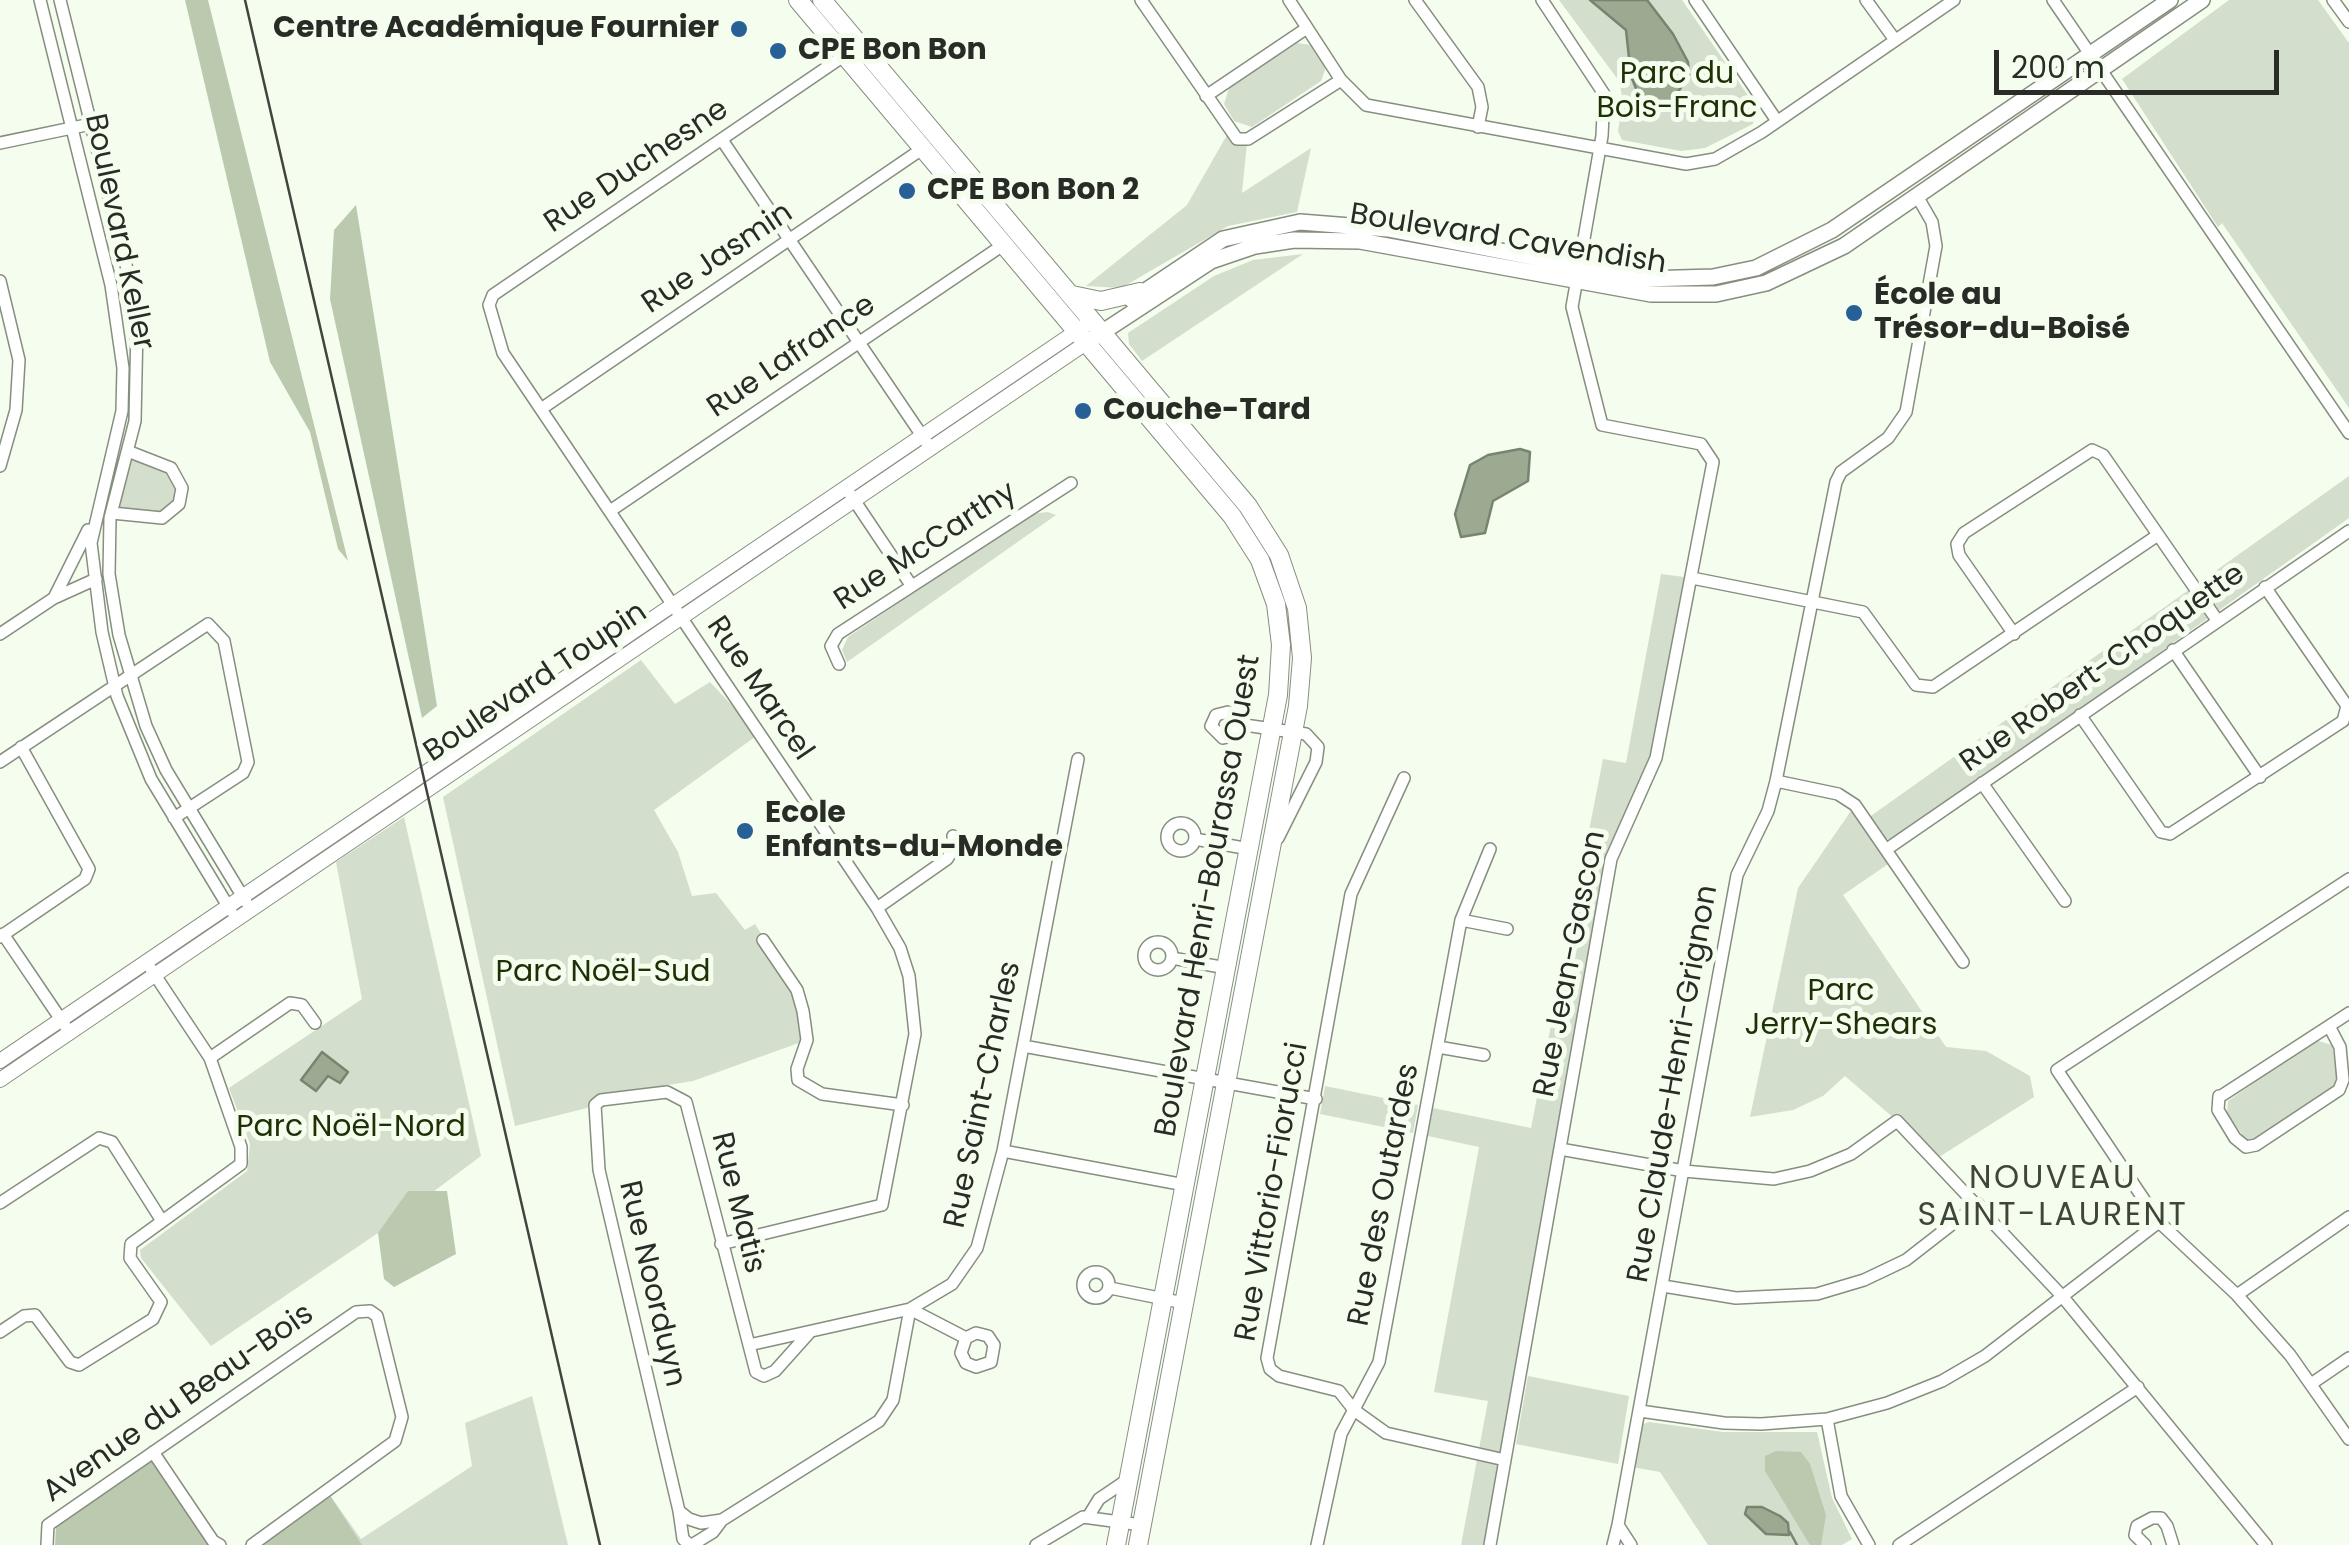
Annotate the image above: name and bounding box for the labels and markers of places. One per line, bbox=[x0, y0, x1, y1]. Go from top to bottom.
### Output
place label: Centre Académique Fournier bbox=[273, 11, 719, 47]
marker: Centre Académique Fournier bbox=[728, 18, 750, 40]
place label: CPE Bon Bon bbox=[798, 33, 987, 69]
marker: CPE Bon Bon bbox=[767, 40, 789, 62]
place label: CPE Bon Bon 2 bbox=[927, 173, 1139, 209]
marker: CPE Bon Bon 2 bbox=[896, 180, 918, 202]
place label: École au Trésor-du-Boisé bbox=[1874, 278, 2130, 348]
marker: École au Trésor-du-Boisé bbox=[1843, 302, 1865, 324]
place label: Couche-Tard bbox=[1103, 393, 1311, 429]
marker: Couche-Tard bbox=[1072, 400, 1094, 422]
place label: Ecole Enfants-du-Monde bbox=[765, 796, 1063, 866]
marker: Ecole Enfants-du-Monde bbox=[734, 820, 756, 842]

